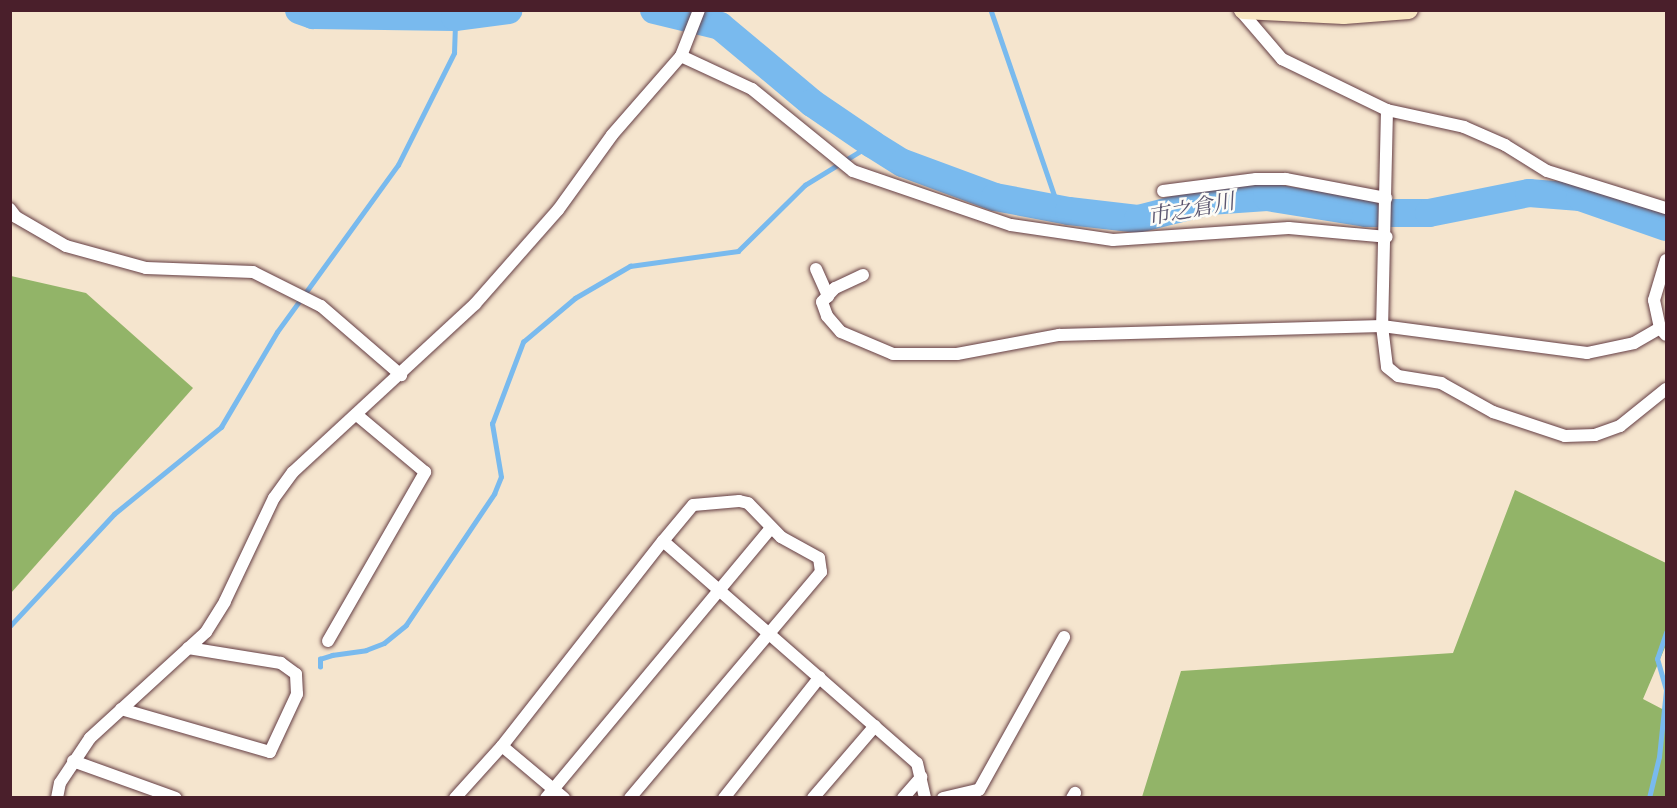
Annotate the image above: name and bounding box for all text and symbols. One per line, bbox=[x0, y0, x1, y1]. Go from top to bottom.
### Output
water label: 市之倉川 bbox=[1145, 188, 1237, 230]

